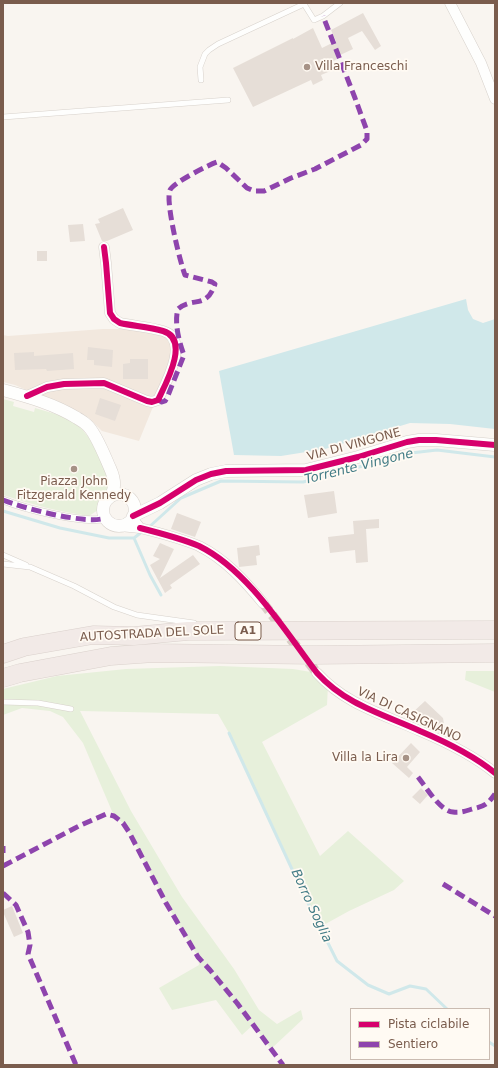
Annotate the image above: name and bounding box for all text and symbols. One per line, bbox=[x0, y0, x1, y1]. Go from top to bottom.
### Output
place label: Villa Franceschi bbox=[315, 60, 408, 74]
marker: Villa Franceschi bbox=[302, 62, 312, 72]
street label: VIA DI VINGONE bbox=[306, 426, 402, 464]
water label: Torrente Vingone bbox=[303, 446, 415, 488]
marker: Piazza John Fitzgerald Kennedy bbox=[69, 464, 79, 474]
place label: Piazza John Fitzgerald Kennedy bbox=[17, 475, 131, 503]
road number: A1 bbox=[235, 622, 261, 640]
street label: AUTOSTRADA DEL SOLE bbox=[79, 623, 225, 645]
street label: VIA DI CASIGNANO bbox=[355, 685, 463, 745]
place label: Villa la Lira bbox=[332, 751, 398, 765]
marker: Villa la Lira bbox=[401, 753, 411, 763]
water label: Borro Soglia bbox=[287, 867, 335, 945]
legend bbox=[350, 1008, 490, 1060]
text: Pista ciclabile bbox=[388, 1017, 469, 1031]
text: Sentiero bbox=[388, 1037, 438, 1051]

